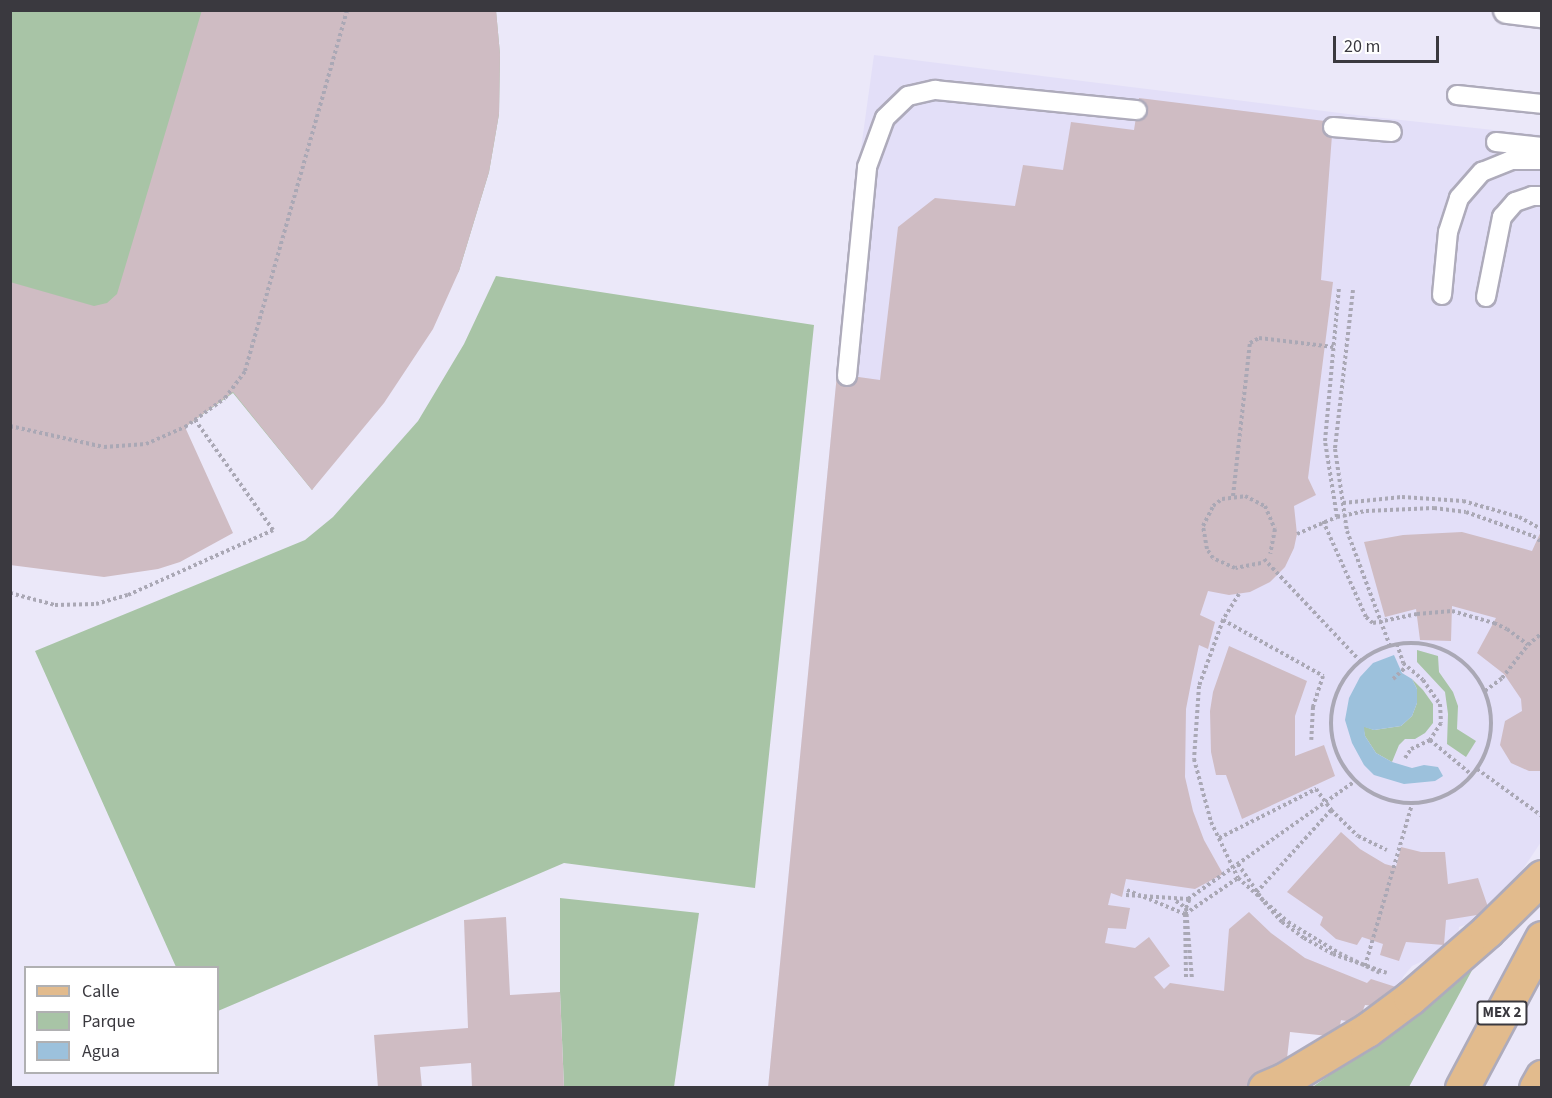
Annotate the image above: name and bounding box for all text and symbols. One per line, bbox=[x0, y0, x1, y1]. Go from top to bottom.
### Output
scale bar bbox=[1336, 24, 1442, 62]
text: 20 m bbox=[1344, 34, 1380, 59]
legend bbox=[24, 966, 219, 1074]
text: Calle bbox=[82, 979, 119, 1004]
road number: MEX 2 bbox=[1475, 1001, 1529, 1025]
text: Parque bbox=[82, 1009, 135, 1034]
text: Agua bbox=[82, 1039, 120, 1064]

